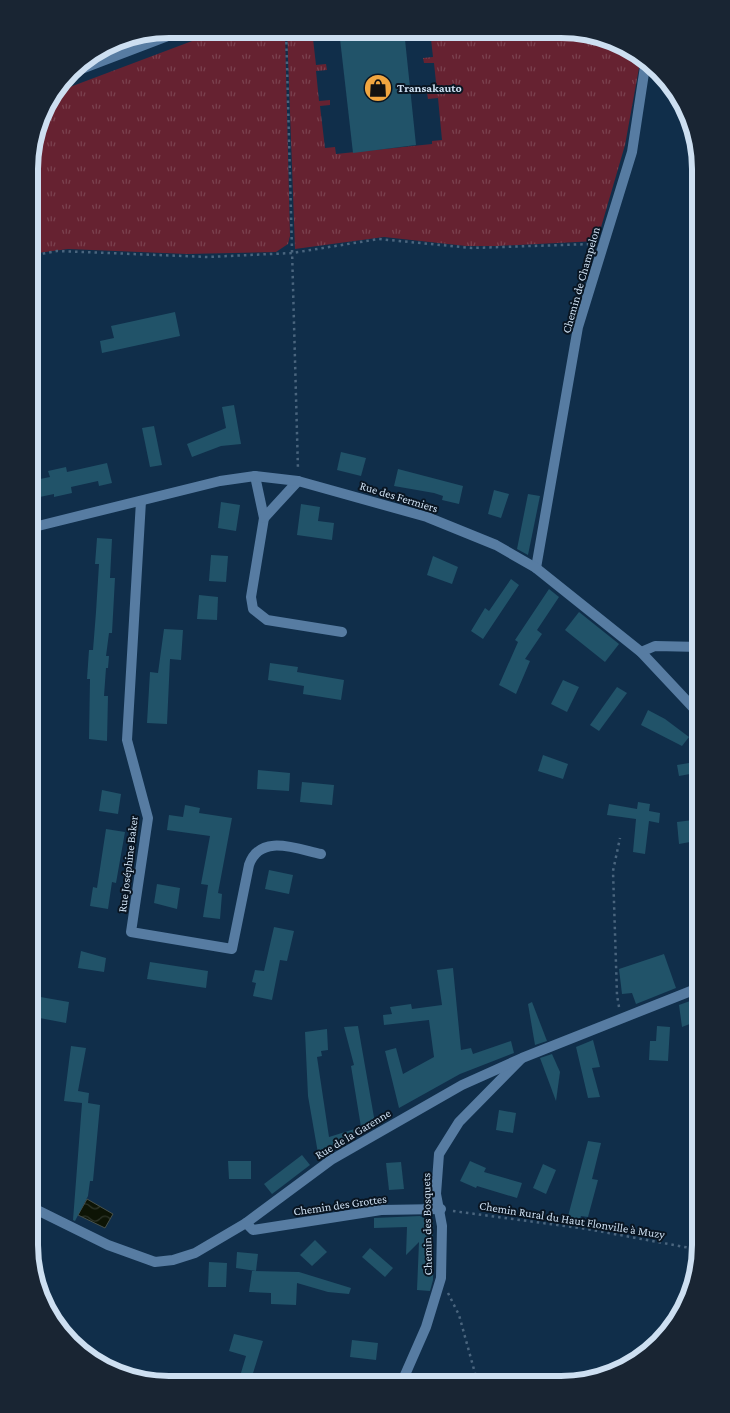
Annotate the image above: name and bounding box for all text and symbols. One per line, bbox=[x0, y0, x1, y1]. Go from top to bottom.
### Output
shop icon: Transakauto bbox=[363, 73, 393, 103]
place label: Transakauto bbox=[397, 81, 462, 95]
street label: Chemin de Champelon bbox=[559, 225, 603, 335]
street label: Rue des Fermiers bbox=[358, 478, 440, 516]
street label: Rue Joséphine Baker bbox=[115, 814, 141, 913]
street label: Rue de la Garenne bbox=[313, 1106, 393, 1162]
street label: Chemin des Bosquets bbox=[419, 1172, 435, 1275]
street label: Chemin des Grottes bbox=[292, 1191, 388, 1218]
street label: Chemin Rural du Haut Flonville à Muzy bbox=[478, 1198, 666, 1242]

